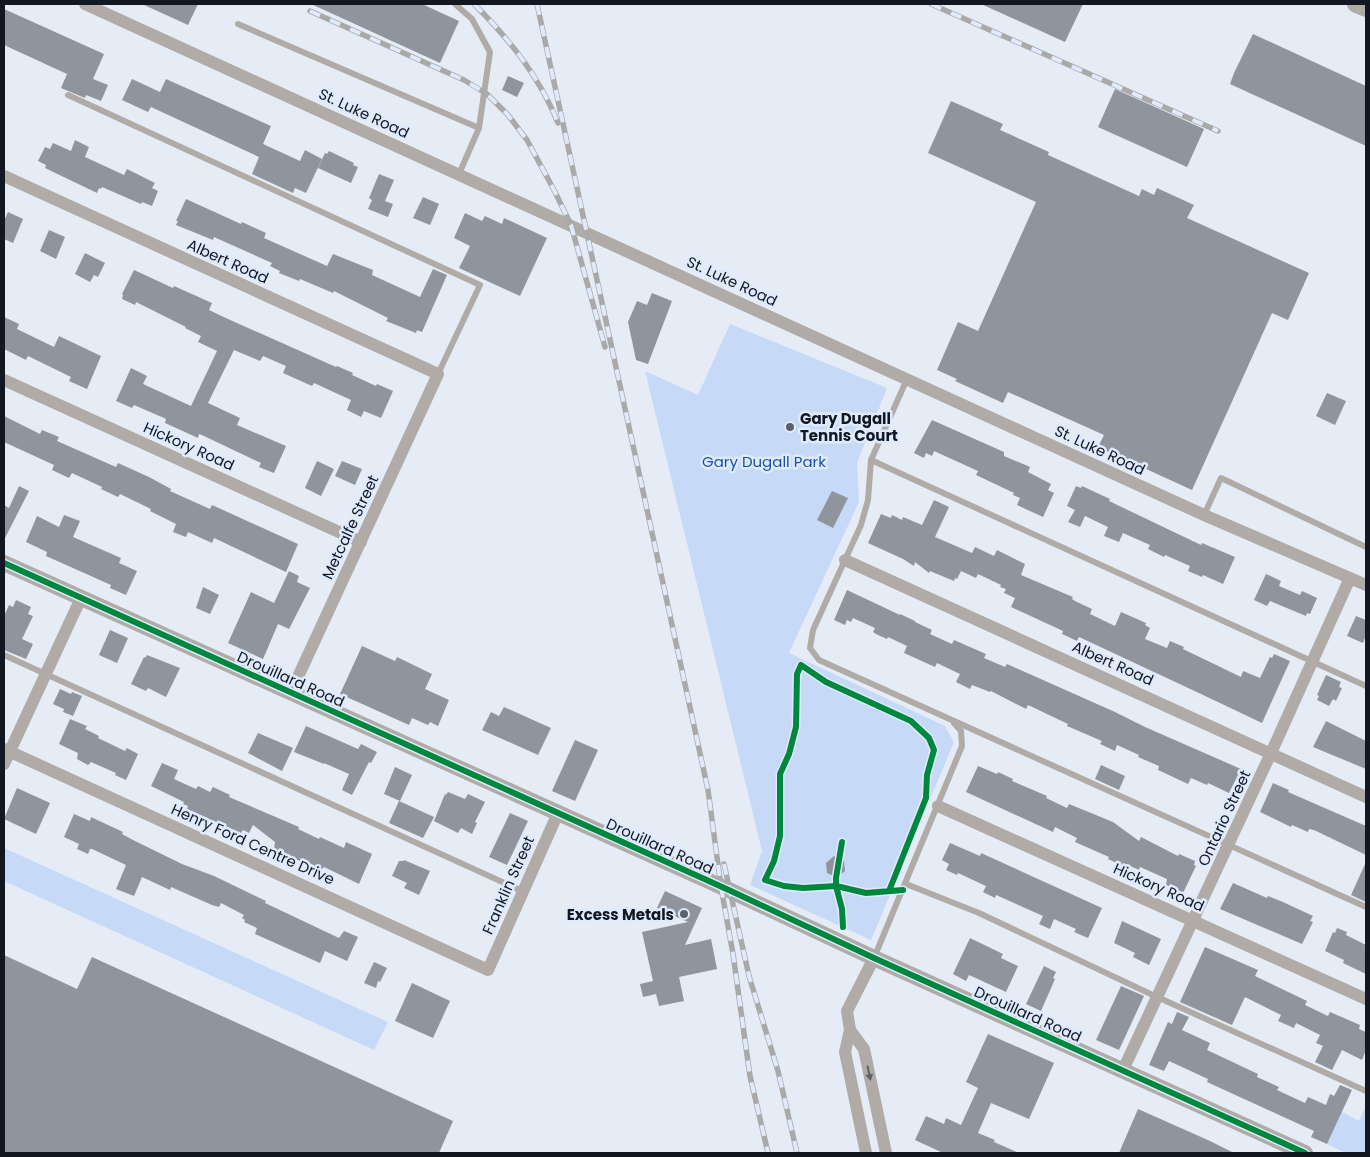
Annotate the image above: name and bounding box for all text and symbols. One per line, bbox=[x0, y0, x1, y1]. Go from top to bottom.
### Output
street label: St. Luke Road bbox=[315, 83, 413, 143]
street label: Albert Road bbox=[184, 234, 272, 288]
street label: St. Luke Road bbox=[683, 251, 781, 311]
place label: Gary Dugall Tennis Court bbox=[800, 408, 898, 446]
street label: Hickory Road bbox=[140, 417, 238, 475]
street label: St. Luke Road bbox=[1051, 420, 1149, 480]
marker: Gary Dugall Tennis Court bbox=[784, 421, 796, 433]
park label: Gary Dugall Park bbox=[702, 451, 826, 472]
street label: Metcalfe Street bbox=[317, 471, 383, 583]
street label: Albert Road bbox=[1069, 636, 1157, 690]
street label: Drouillard Road bbox=[234, 646, 348, 712]
street label: Ontario Street bbox=[1193, 767, 1255, 869]
street label: Henry Ford Centre Drive bbox=[168, 798, 338, 890]
street label: Drouillard Road bbox=[603, 813, 717, 879]
street label: Franklin Street bbox=[477, 833, 539, 937]
street label: Hickory Road bbox=[1110, 858, 1208, 916]
place label: Excess Metals bbox=[567, 904, 674, 925]
marker: Excess Metals bbox=[678, 908, 690, 920]
street label: Drouillard Road bbox=[971, 981, 1085, 1047]
one-way arrow bbox=[866, 1066, 874, 1082]

